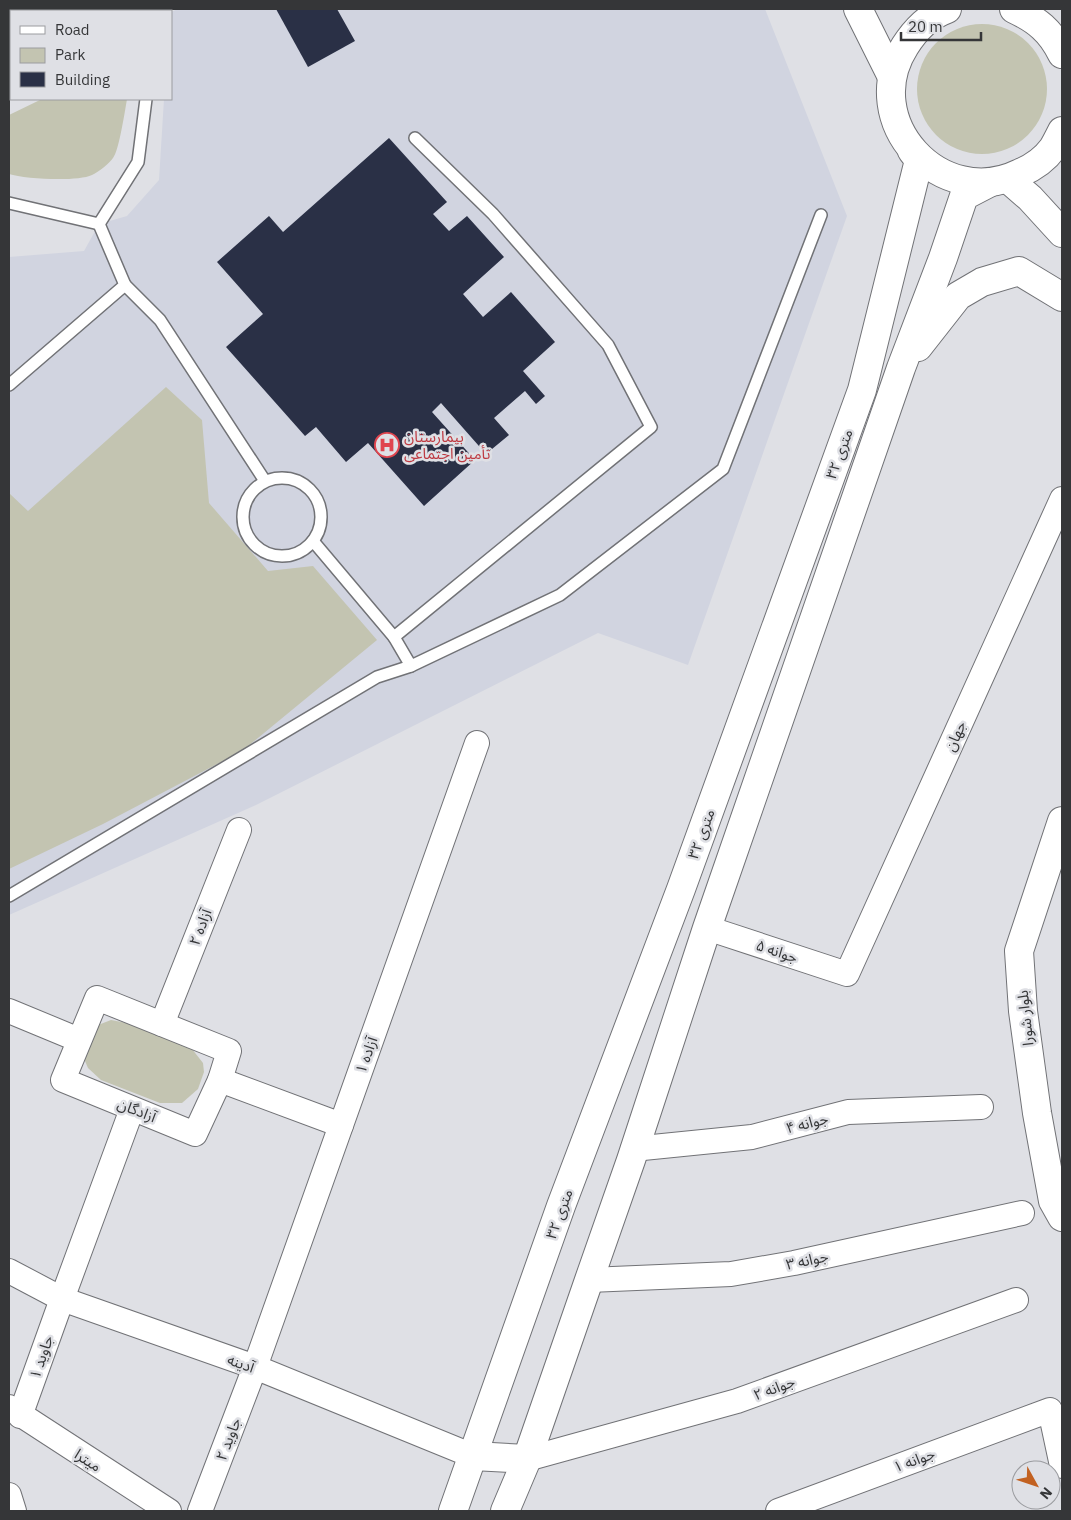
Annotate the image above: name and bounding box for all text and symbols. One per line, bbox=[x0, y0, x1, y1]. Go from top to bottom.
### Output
legend bbox=[10, 10, 172, 100]
scale bar bbox=[901, 10, 981, 42]
text: 20 m bbox=[908, 17, 943, 36]
text: Road bbox=[55, 20, 90, 39]
text: Park bbox=[55, 45, 85, 64]
text: Building bbox=[55, 70, 110, 89]
place label: بیمارستان تأمین اجتماعی bbox=[404, 427, 490, 463]
street label: ۳۲ متری bbox=[821, 427, 857, 481]
hospital icon: بیمارستان تأمین اجتماعی bbox=[374, 432, 400, 458]
street label: جهان bbox=[940, 718, 970, 754]
street label: ۳۲ متری bbox=[683, 807, 719, 861]
street label: آزاده ۲ bbox=[184, 905, 216, 948]
street label: جوانه ۵ bbox=[754, 935, 801, 967]
street label: بلوار شورا bbox=[1013, 989, 1037, 1047]
street label: آزاده ۱ bbox=[351, 1034, 382, 1076]
street label: آزادگان bbox=[115, 1094, 160, 1127]
street label: جوانه ۴ bbox=[784, 1109, 830, 1137]
street label: ۳۲ متری bbox=[541, 1187, 577, 1241]
street label: جوانه ۳ bbox=[784, 1246, 830, 1274]
street label: جاوید ۱ bbox=[25, 1333, 57, 1381]
street label: آدینه bbox=[225, 1349, 258, 1377]
street label: جوانه ۲ bbox=[751, 1372, 798, 1404]
street label: جاوید ۲ bbox=[211, 1415, 245, 1463]
street label: میترا bbox=[71, 1444, 105, 1476]
street label: جوانه ۱ bbox=[891, 1444, 938, 1476]
north arrow bbox=[1011, 1460, 1061, 1510]
text: N bbox=[1036, 1484, 1056, 1503]

